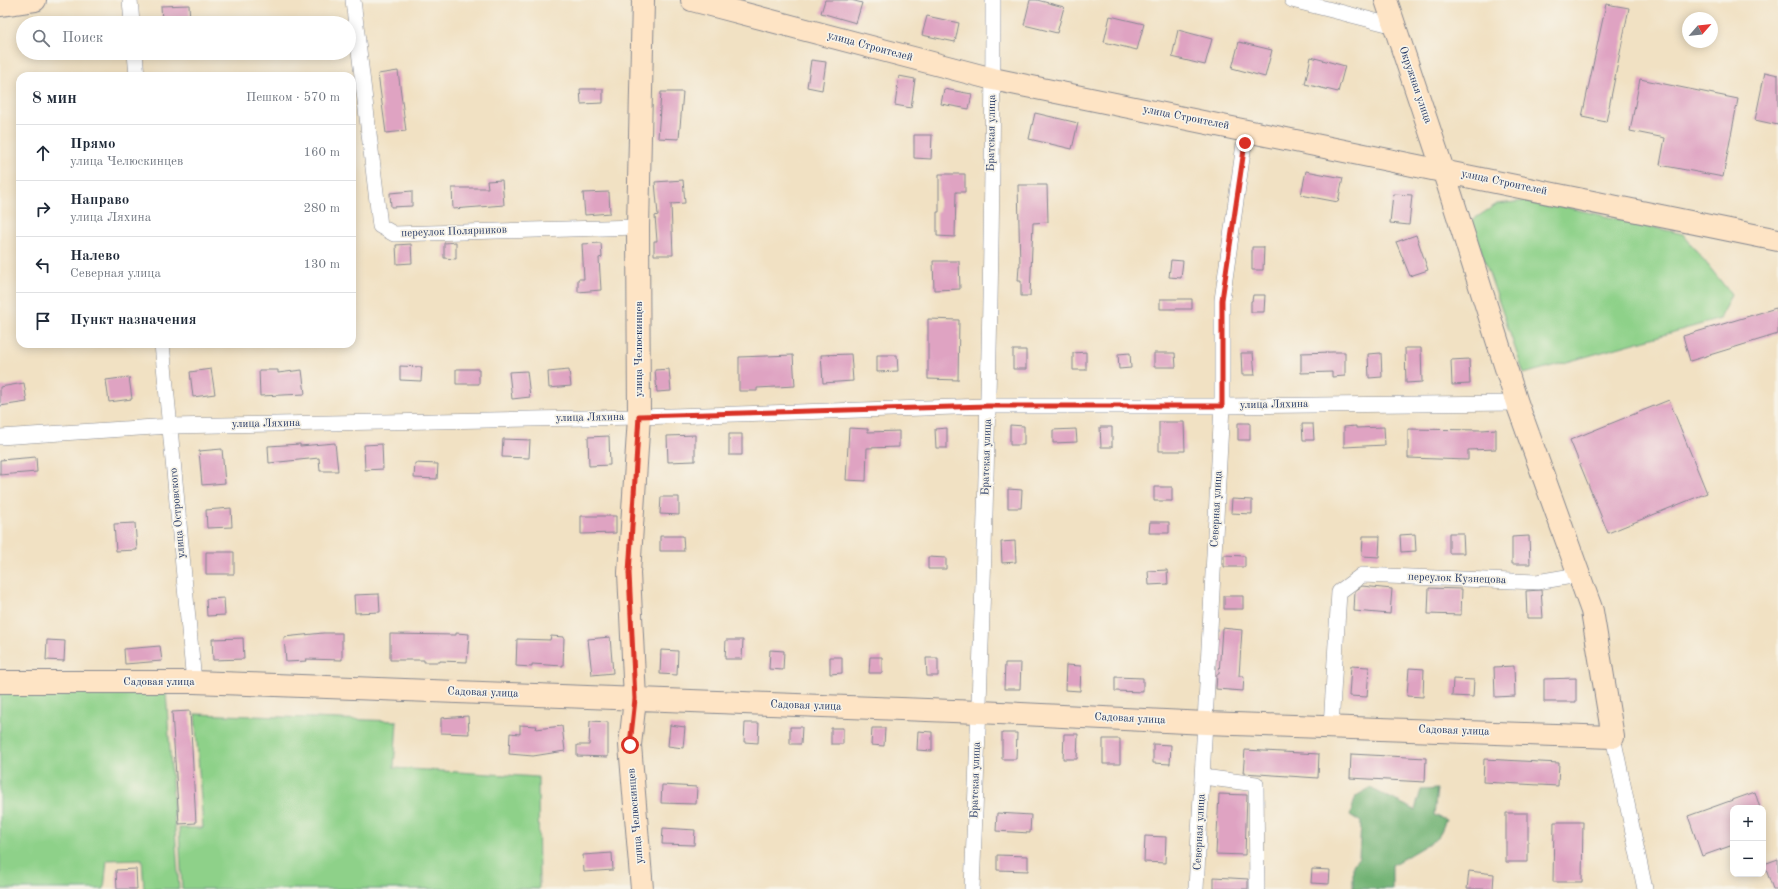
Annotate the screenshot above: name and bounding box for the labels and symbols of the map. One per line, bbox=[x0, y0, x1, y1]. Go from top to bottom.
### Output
north arrow bbox=[1682, 12, 1718, 48]
street label: улица Строителей bbox=[826, 30, 914, 64]
street label: Окружная улица bbox=[1397, 45, 1433, 125]
street label: Братская улица bbox=[986, 94, 998, 171]
street label: улица Строителей bbox=[1142, 104, 1230, 132]
route end bbox=[1236, 134, 1254, 152]
street label: улица Строителей bbox=[1460, 169, 1548, 198]
street label: переулок Полярников bbox=[401, 225, 507, 239]
street label: улица Челюскинцев bbox=[634, 301, 645, 397]
street label: улица Ляхина bbox=[1240, 399, 1309, 411]
street label: улица Ляхина bbox=[556, 412, 625, 424]
street label: улица Ляхина bbox=[232, 418, 301, 430]
street label: Братская улица bbox=[980, 418, 994, 496]
street label: улица Островского bbox=[169, 467, 187, 559]
street label: Северная улица bbox=[1209, 470, 1225, 548]
street label: переулок Кузнецова bbox=[1408, 572, 1507, 586]
street label: Садовая улица bbox=[123, 677, 195, 688]
street label: Садовая улица bbox=[447, 686, 519, 700]
street label: Садовая улица bbox=[770, 699, 842, 713]
street label: Садовая улица bbox=[1094, 712, 1166, 726]
street label: Садовая улица bbox=[1418, 724, 1490, 738]
route start bbox=[621, 736, 639, 754]
street label: Братская улица bbox=[969, 741, 983, 819]
street label: улица Челюскинцев bbox=[626, 768, 646, 864]
street label: Северная улица bbox=[1192, 793, 1208, 871]

